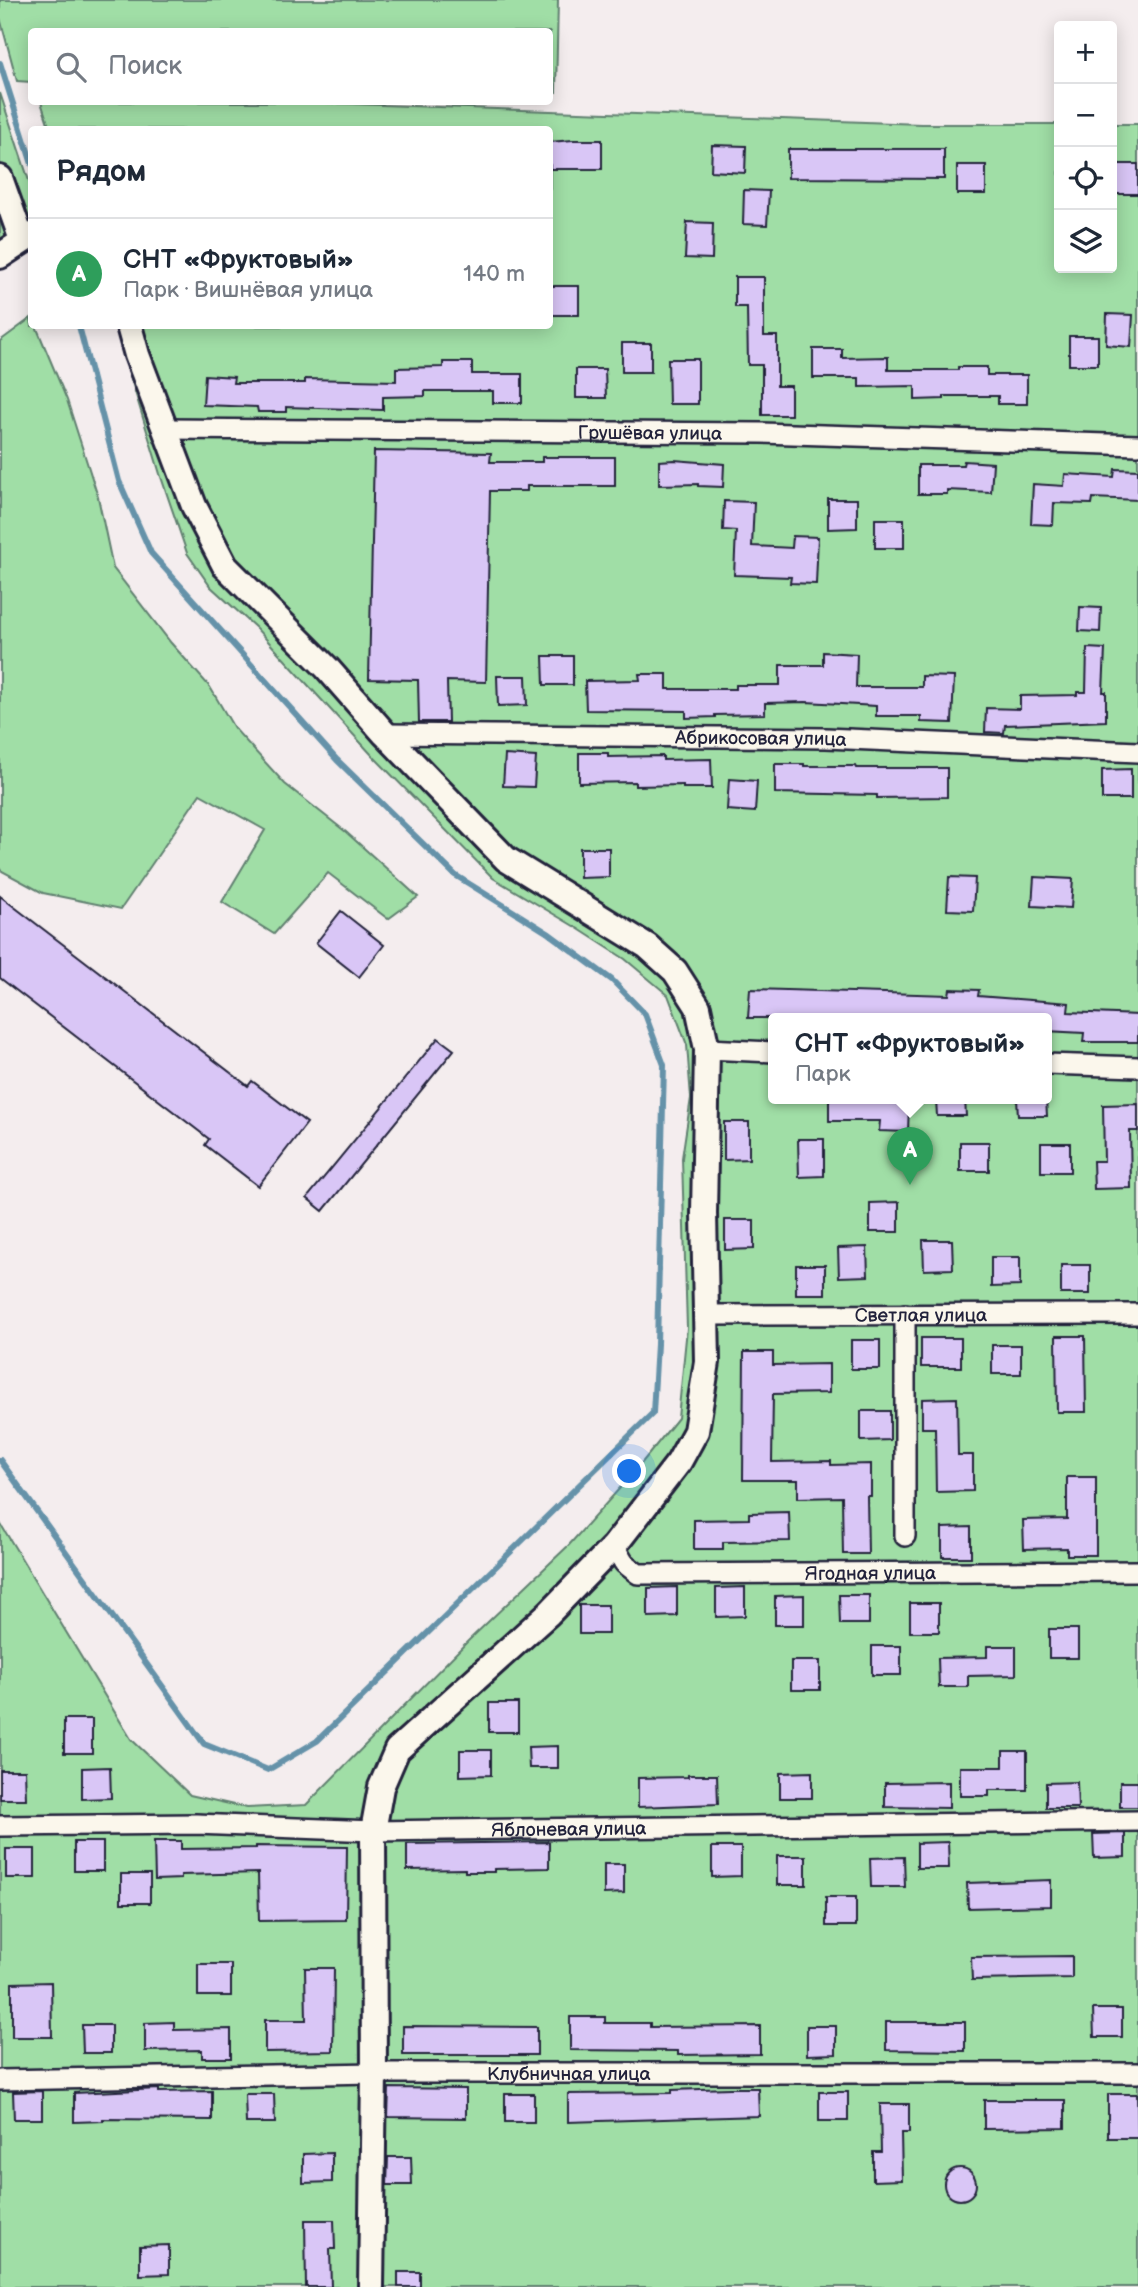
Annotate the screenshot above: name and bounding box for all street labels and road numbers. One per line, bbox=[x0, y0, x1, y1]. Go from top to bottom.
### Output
street label: Грушёвая улица bbox=[578, 422, 722, 446]
street label: Абрикосовая улица bbox=[674, 727, 847, 752]
street label: Светлая улица bbox=[855, 1304, 987, 1328]
street label: Ягодная улица bbox=[805, 1562, 936, 1586]
street label: Яблоневая улица bbox=[491, 1817, 647, 1842]
street label: Клубничная улица bbox=[487, 2063, 651, 2086]

